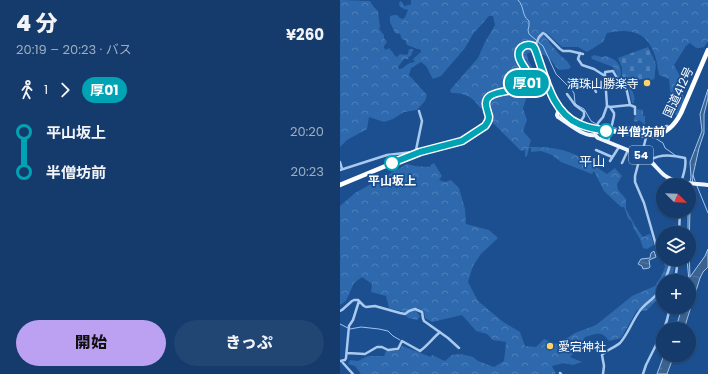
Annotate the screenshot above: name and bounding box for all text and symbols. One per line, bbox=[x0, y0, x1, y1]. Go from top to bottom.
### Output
text: 4 分 bbox=[16, 8, 57, 39]
text: ¥260 bbox=[286, 24, 324, 45]
text: 20:19 – 20:23 · バス bbox=[16, 40, 132, 59]
street label: 国道412号 bbox=[659, 64, 697, 120]
line badge: 厚01 bbox=[504, 70, 550, 96]
text: 厚01 bbox=[513, 73, 541, 93]
place label: 満珠山勝楽寺 bbox=[567, 75, 639, 92]
marker: 満珠山勝楽寺 bbox=[642, 78, 652, 88]
icon: walk bbox=[16, 79, 38, 101]
icon: forward bbox=[54, 79, 76, 101]
text: 1 bbox=[44, 80, 48, 99]
text: 厚01 bbox=[90, 80, 119, 100]
text: 平山坂上 bbox=[46, 122, 106, 143]
text: 20:20 bbox=[290, 122, 324, 141]
marker: 半僧坊前 bbox=[598, 123, 614, 139]
place label: 半僧坊前 bbox=[617, 123, 665, 140]
road number: 54 bbox=[629, 146, 653, 164]
district label: 平山 bbox=[579, 152, 605, 171]
marker: 平山坂上 bbox=[384, 155, 400, 171]
text: 半僧坊前 bbox=[46, 162, 106, 183]
text: 20:23 bbox=[290, 162, 324, 181]
place label: 平山坂上 bbox=[368, 172, 416, 189]
north arrow bbox=[656, 178, 696, 218]
map controls bbox=[656, 178, 696, 362]
button: layers bbox=[656, 226, 696, 266]
button: + bbox=[656, 274, 696, 314]
button: 開始 bbox=[16, 320, 166, 366]
button: きっぷ bbox=[174, 320, 324, 366]
button: − bbox=[656, 322, 696, 362]
place label: 愛宕神社 bbox=[558, 338, 606, 355]
marker: 愛宕神社 bbox=[545, 341, 555, 351]

